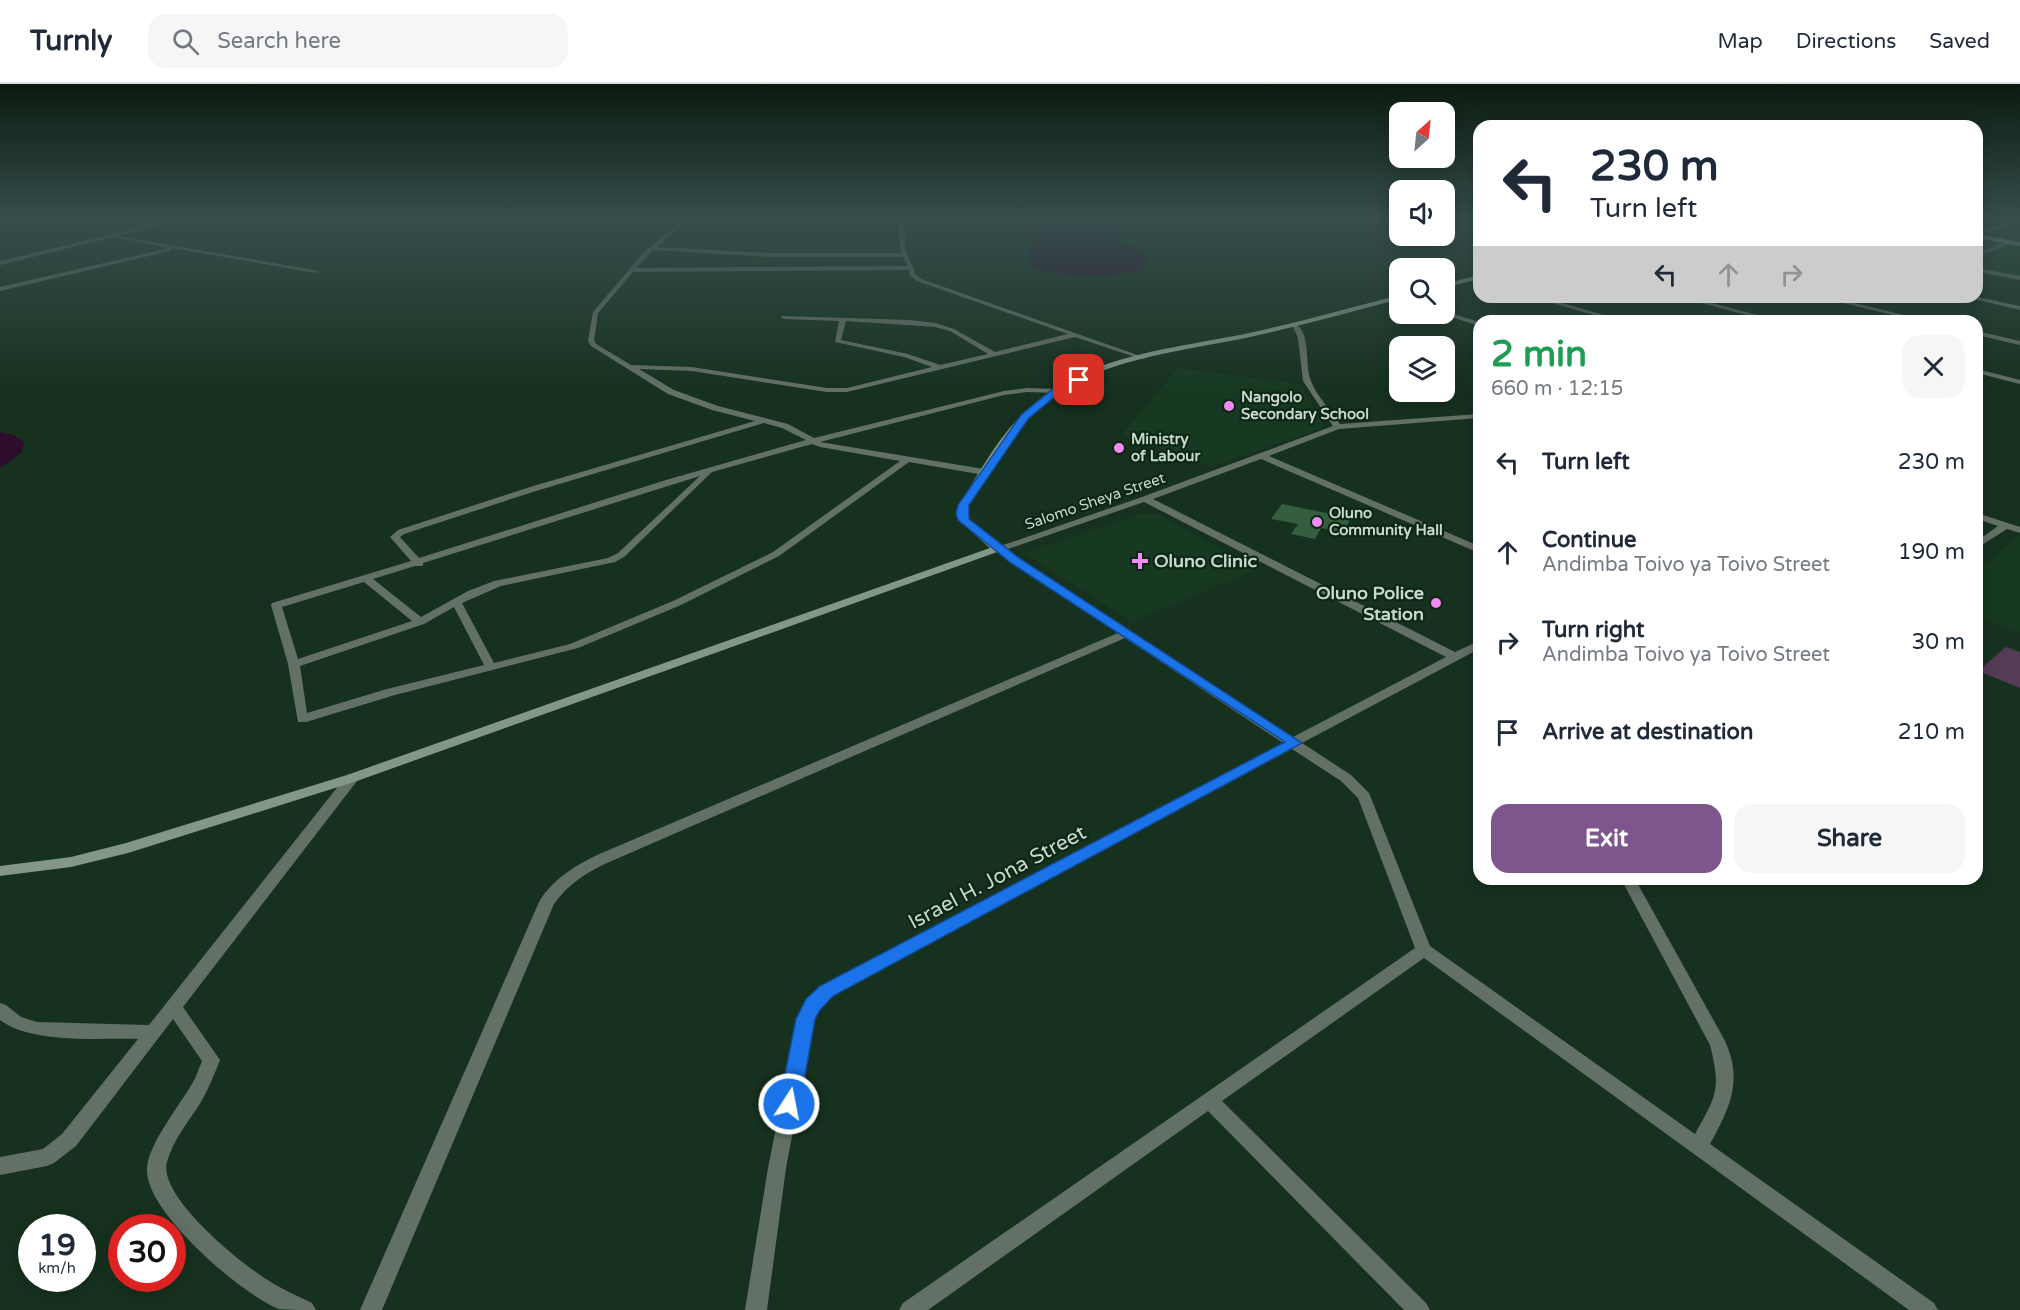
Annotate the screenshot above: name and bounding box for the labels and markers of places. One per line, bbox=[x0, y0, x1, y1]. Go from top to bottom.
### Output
pin bbox=[1053, 354, 1104, 405]
place label: Nangolo Secondary School bbox=[1241, 388, 1369, 424]
marker: Nangolo Secondary School bbox=[1222, 399, 1236, 413]
place label: Ministry of Labour bbox=[1131, 430, 1200, 465]
marker: Ministry of Labour bbox=[1112, 441, 1126, 455]
place label: Oluno Community Hall bbox=[1329, 504, 1443, 540]
marker: Oluno Community Hall bbox=[1310, 515, 1324, 529]
place label: Oluno Clinic bbox=[1154, 550, 1257, 572]
marker: Oluno Clinic bbox=[1131, 552, 1149, 570]
place label: Oluno Police Station bbox=[1316, 582, 1424, 625]
marker: Oluno Police Station bbox=[1429, 596, 1443, 610]

